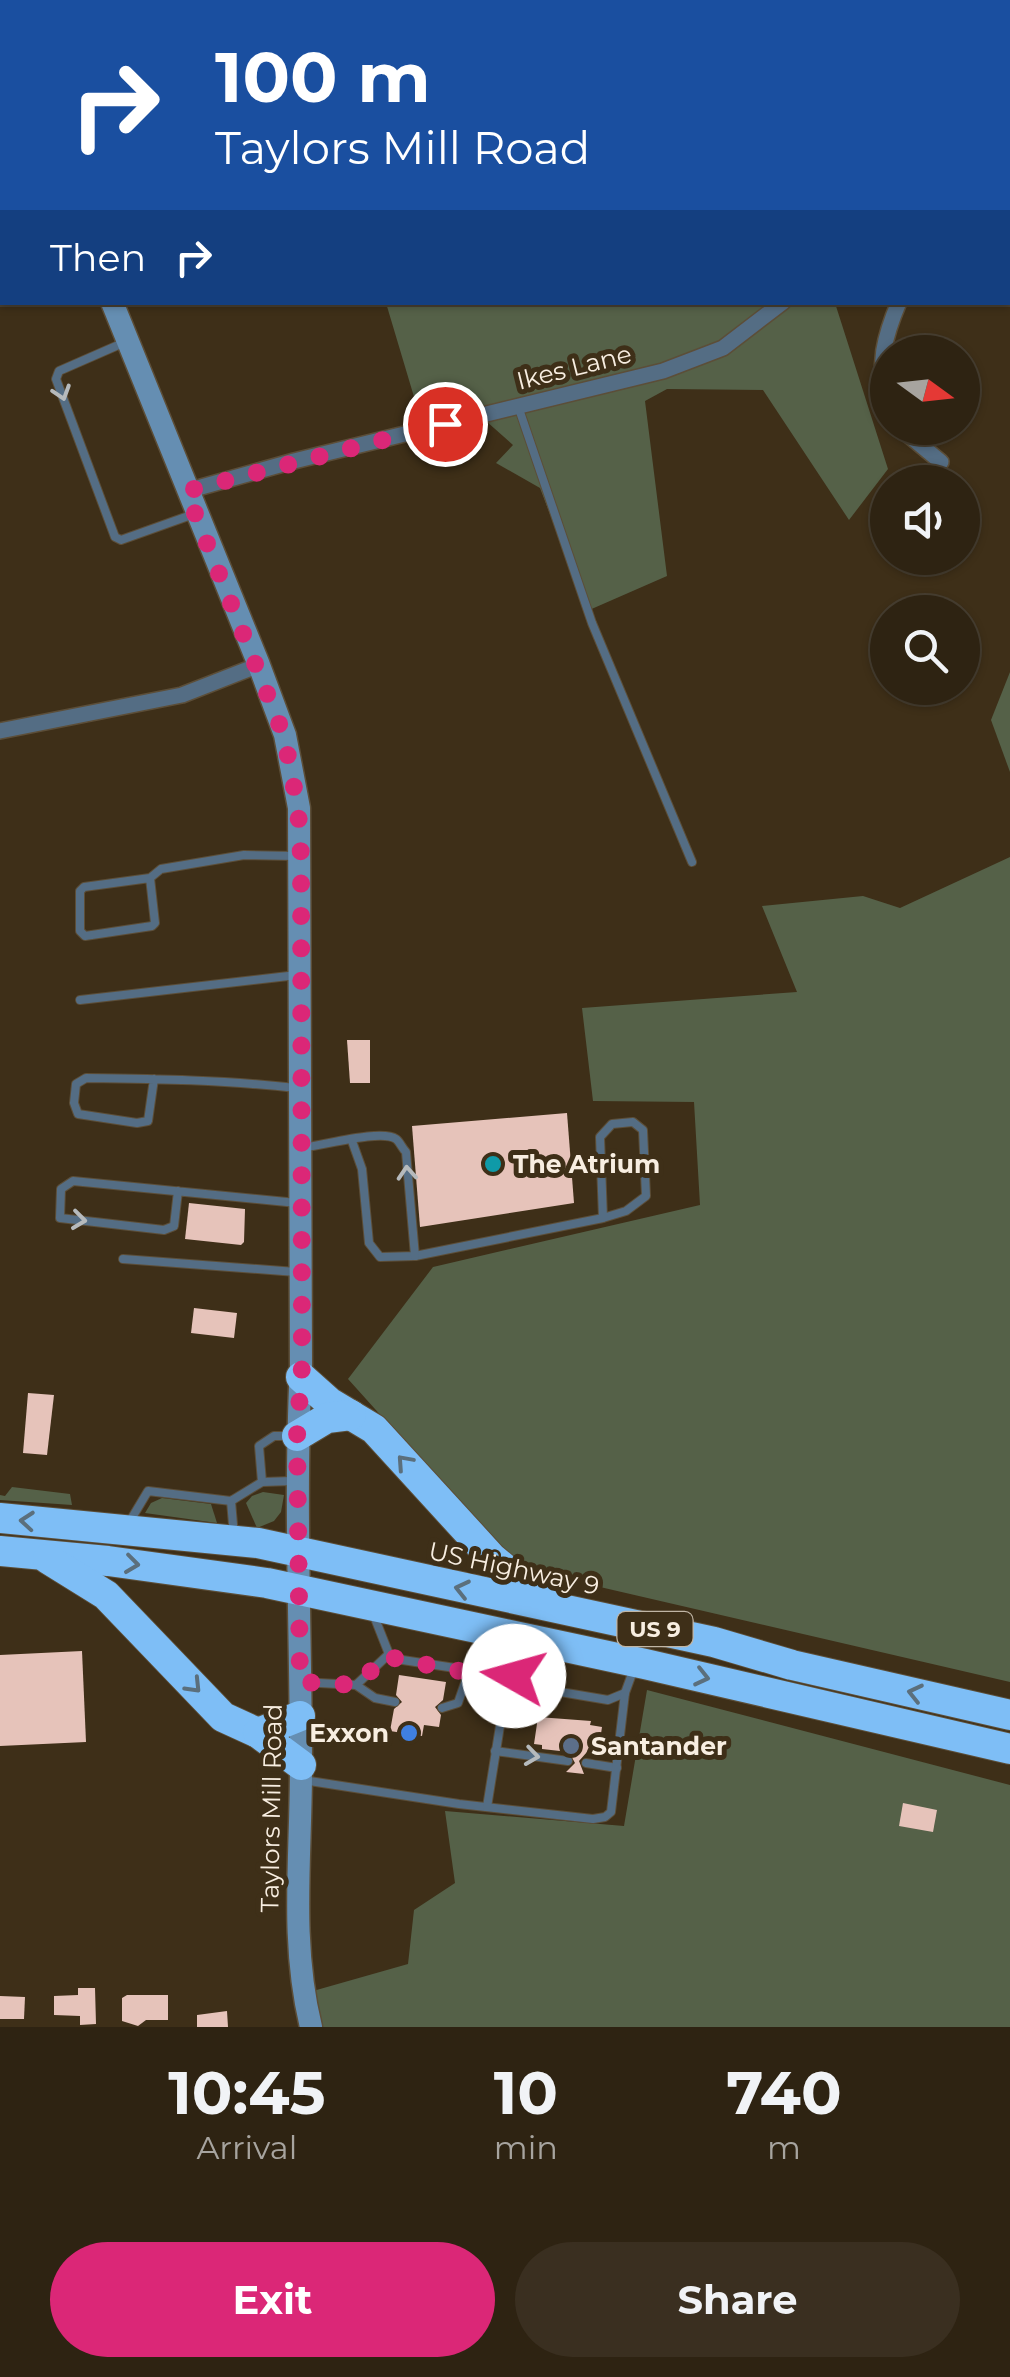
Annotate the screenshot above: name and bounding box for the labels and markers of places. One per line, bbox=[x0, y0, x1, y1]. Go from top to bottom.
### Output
pin bbox=[403, 382, 488, 467]
place label: The Atrium bbox=[513, 1149, 660, 1179]
marker: The Atrium bbox=[482, 1153, 504, 1175]
place label: Exxon bbox=[309, 1718, 389, 1748]
marker: Exxon bbox=[398, 1722, 420, 1744]
place label: Santander bbox=[591, 1731, 727, 1761]
marker: Santander bbox=[560, 1735, 582, 1757]

